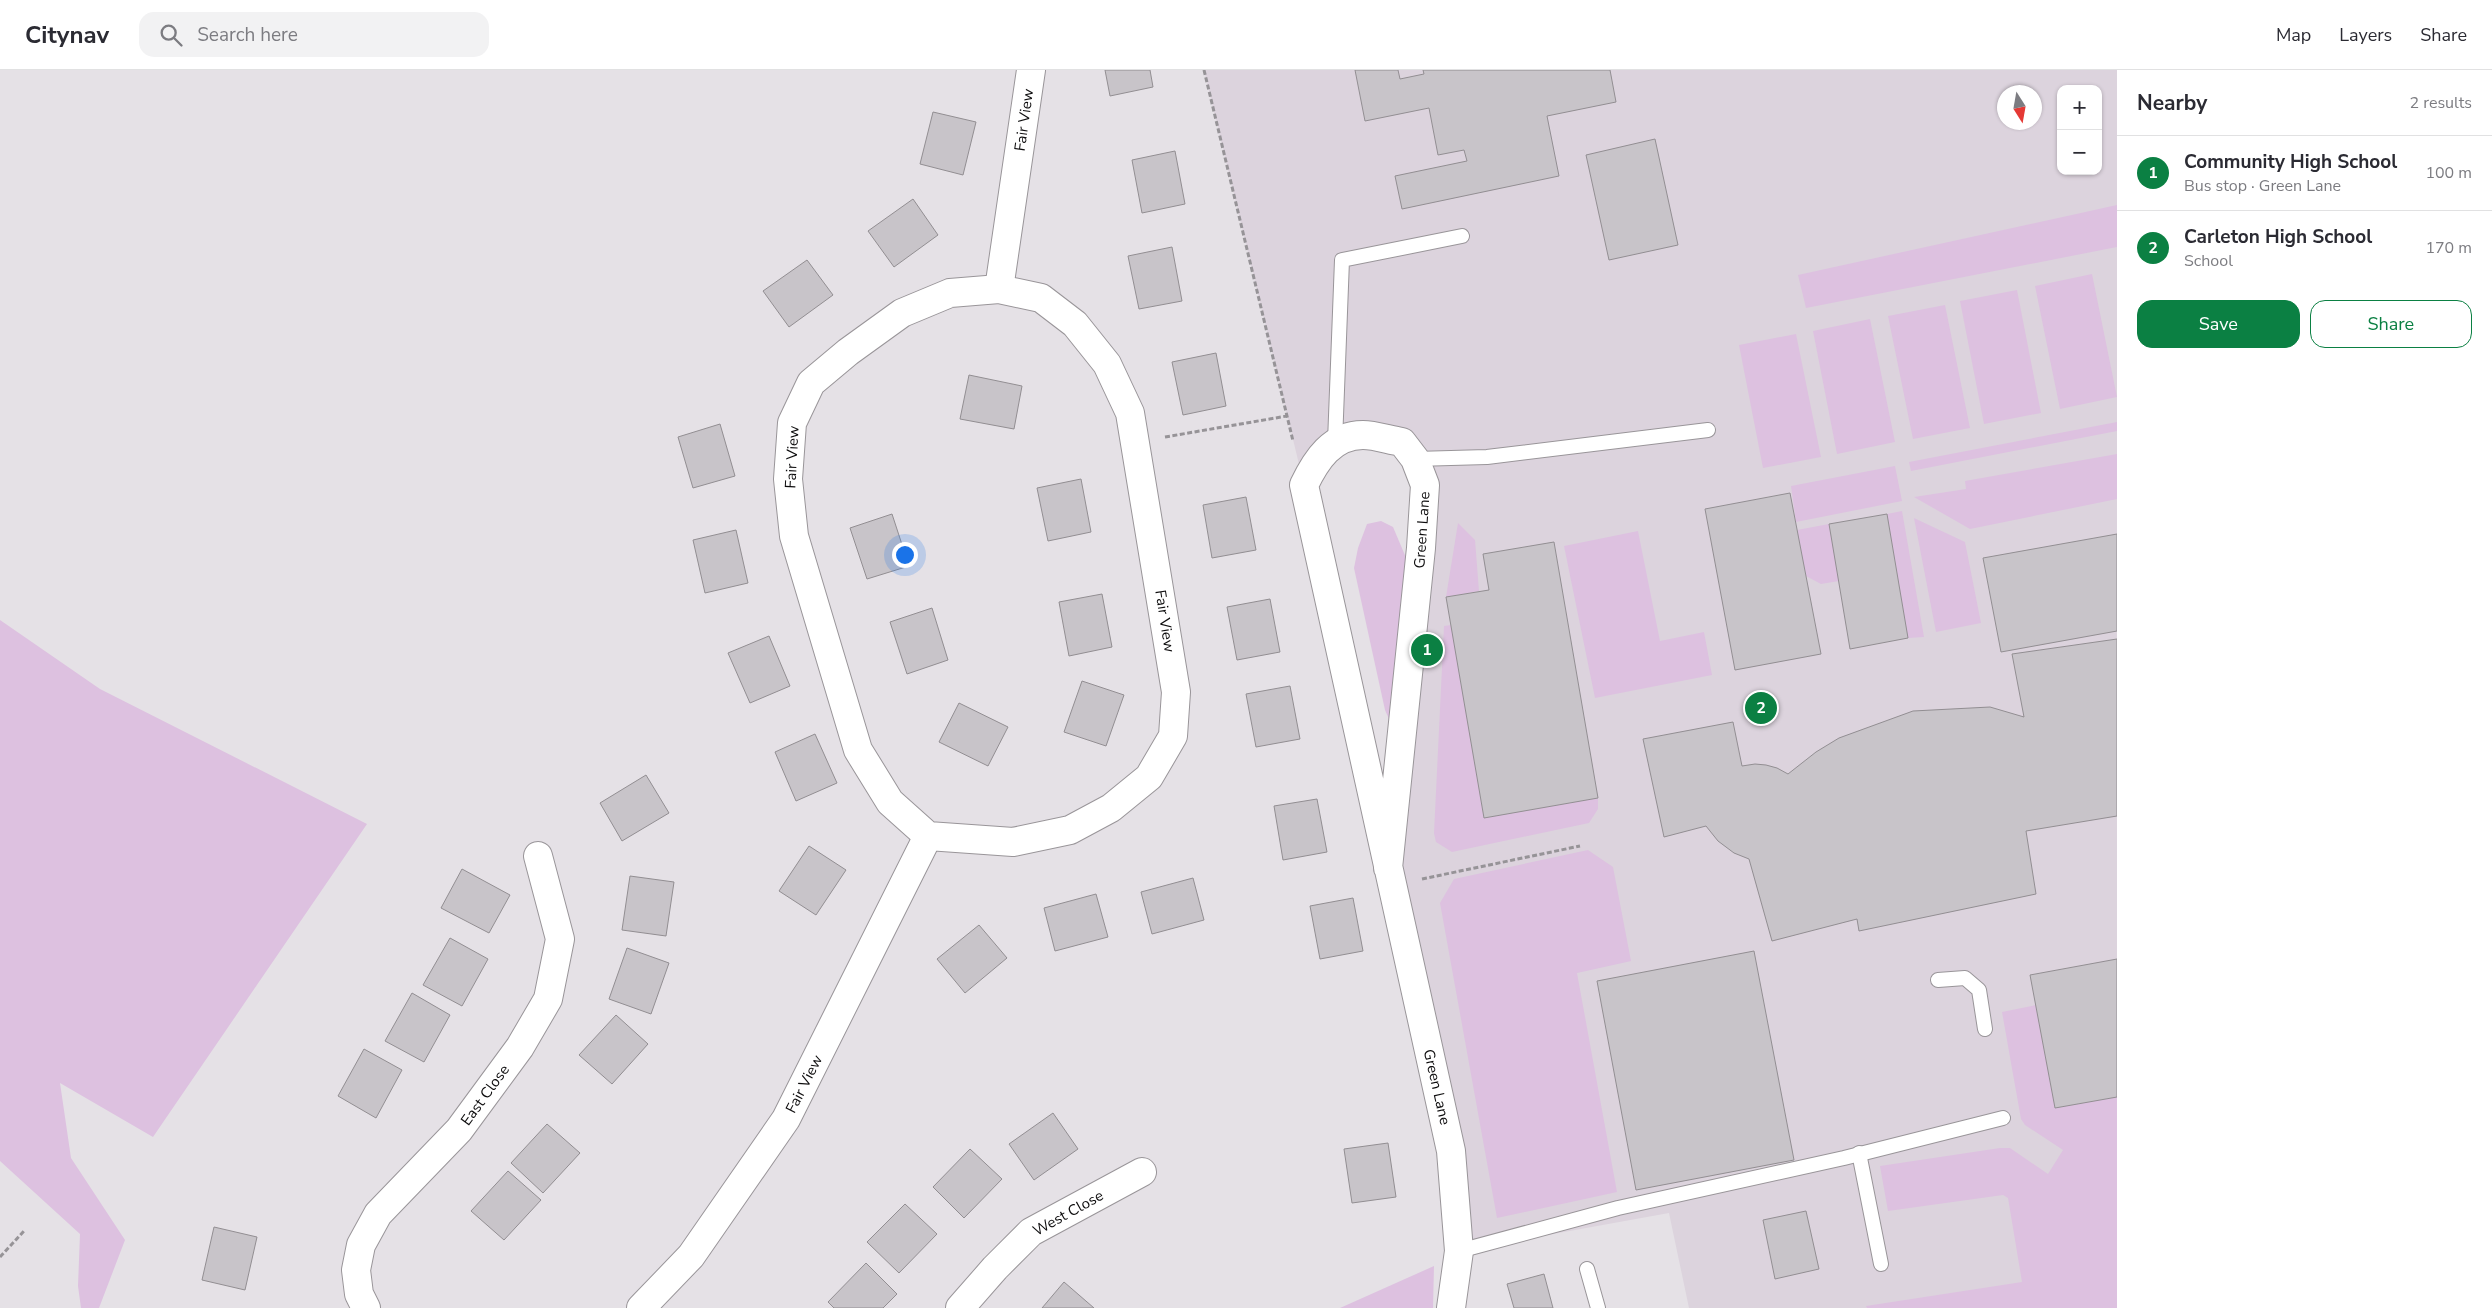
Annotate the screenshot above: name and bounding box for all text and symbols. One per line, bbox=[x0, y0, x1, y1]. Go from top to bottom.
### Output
search box bbox=[139, 12, 489, 57]
text: Citynav bbox=[25, 19, 109, 51]
icon: search bbox=[157, 21, 185, 49]
text: Search here bbox=[197, 22, 298, 48]
text: Map bbox=[2276, 23, 2311, 47]
text: Layers bbox=[2339, 23, 2392, 47]
text: Share bbox=[2420, 23, 2467, 47]
north arrow bbox=[1997, 85, 2042, 130]
map controls bbox=[2057, 85, 2102, 175]
button: + bbox=[2057, 85, 2102, 130]
street label: Fair View bbox=[1010, 87, 1038, 153]
text: Nearby bbox=[2137, 89, 2207, 117]
text: 2 results bbox=[2410, 92, 2472, 114]
button: − bbox=[2057, 130, 2102, 175]
text: Community High School bbox=[2184, 149, 2397, 175]
text: 1 bbox=[2148, 162, 2158, 184]
text: 100 m bbox=[2425, 162, 2472, 184]
text: Bus stop · Green Lane bbox=[2184, 175, 2341, 197]
text: Carleton High School bbox=[2184, 224, 2372, 250]
text: 2 bbox=[2148, 237, 2158, 259]
text: 170 m bbox=[2425, 237, 2472, 259]
text: School bbox=[2184, 250, 2233, 272]
button: Save bbox=[2137, 300, 2300, 348]
button: Share bbox=[2310, 300, 2472, 348]
street label: Fair View bbox=[780, 425, 804, 489]
street label: Green Lane bbox=[1409, 491, 1435, 569]
your location bbox=[892, 542, 918, 568]
street label: Fair View bbox=[1150, 588, 1180, 654]
pin: 1 bbox=[1411, 631, 1443, 669]
pin: 2 bbox=[1745, 689, 1777, 727]
street label: Green Lane bbox=[1419, 1047, 1455, 1127]
street label: Fair View bbox=[781, 1051, 827, 1117]
street label: East Close bbox=[456, 1060, 514, 1130]
street label: West Close bbox=[1029, 1185, 1107, 1241]

